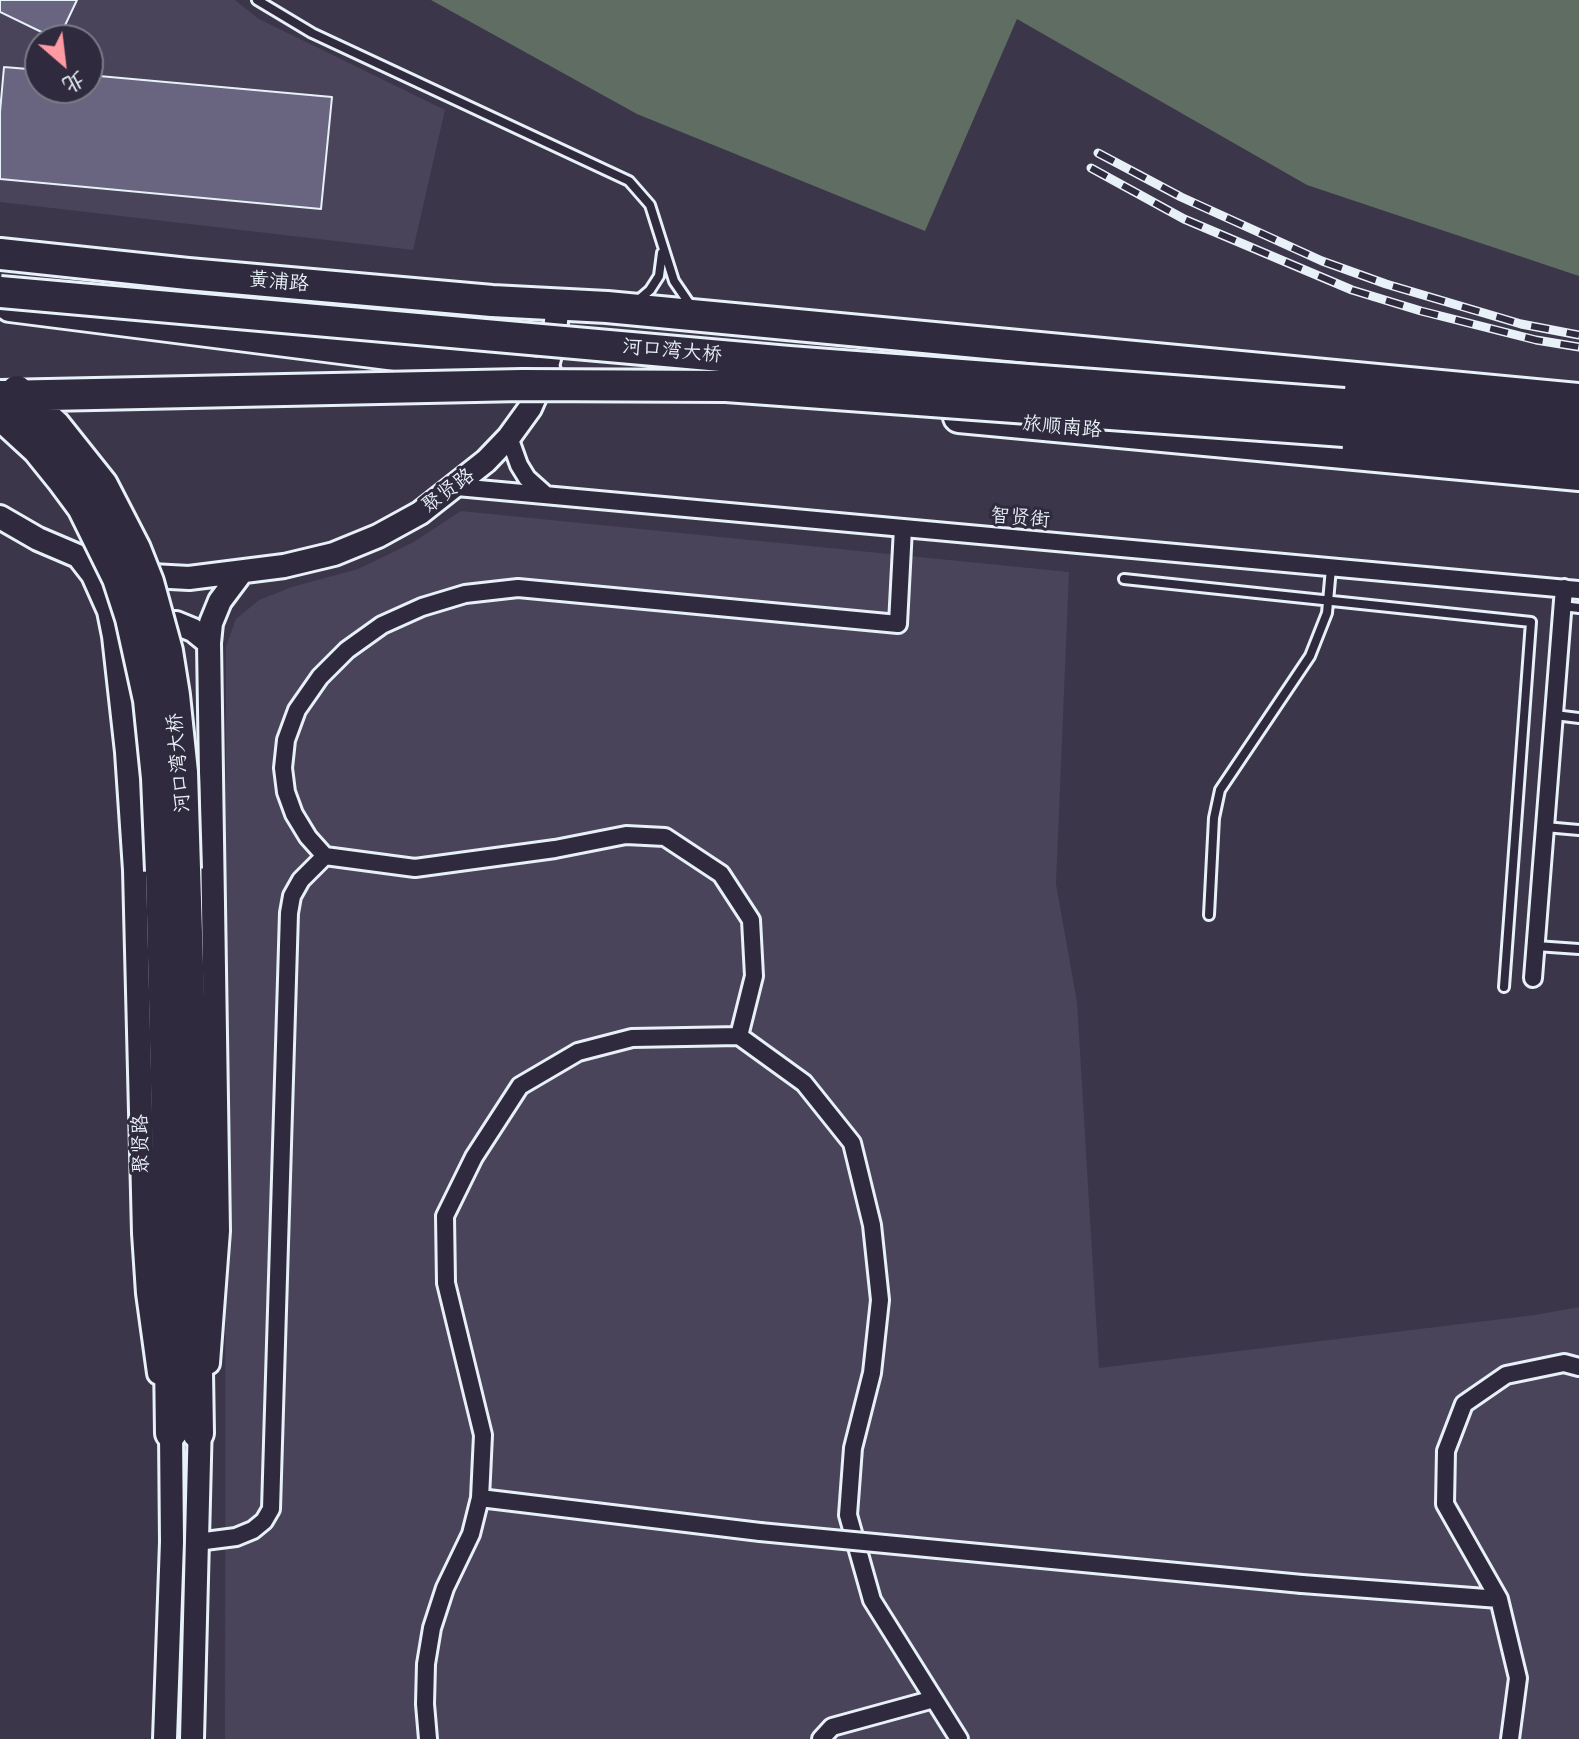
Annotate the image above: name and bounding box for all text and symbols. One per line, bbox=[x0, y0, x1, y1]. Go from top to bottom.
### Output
north arrow bbox=[24, 24, 104, 104]
text: 北 bbox=[58, 66, 91, 101]
street label: 黄浦路 bbox=[248, 267, 310, 297]
street label: 河口湾大桥 bbox=[621, 335, 723, 367]
street label: 旅顺南路 bbox=[1021, 412, 1103, 442]
street label: 聚贤路 bbox=[417, 463, 479, 519]
street label: 智贤街 bbox=[989, 503, 1051, 533]
street label: 河口湾大桥 bbox=[163, 712, 195, 814]
street label: 聚贤路 bbox=[128, 1114, 154, 1174]

